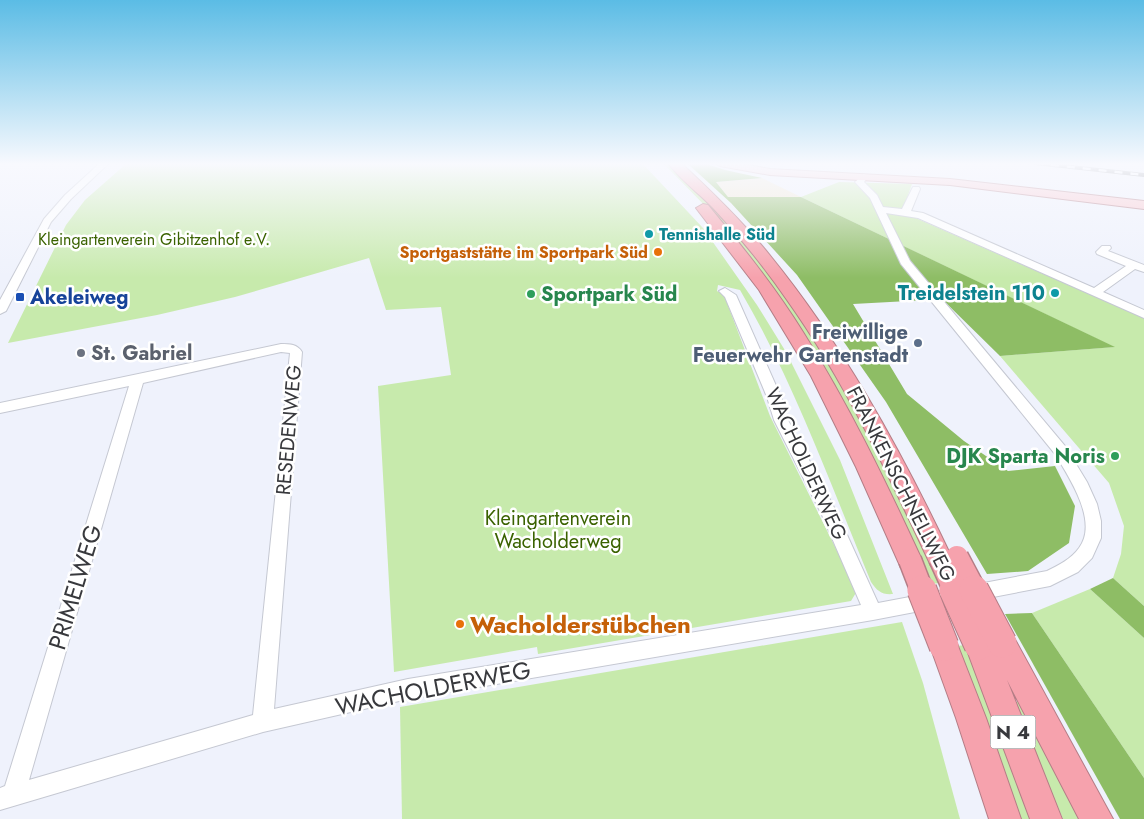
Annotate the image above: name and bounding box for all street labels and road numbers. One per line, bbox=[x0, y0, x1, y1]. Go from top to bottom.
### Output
street label: RESEDENWEG bbox=[269, 364, 309, 496]
street label: FRANKENSCHNELLWEG bbox=[839, 381, 963, 587]
street label: WACHOLDERWEG bbox=[758, 383, 854, 545]
street label: PRIMELWEG bbox=[39, 520, 111, 654]
street label: WACHOLDERWEG bbox=[332, 652, 534, 724]
road number: N 4 bbox=[990, 716, 1036, 749]

